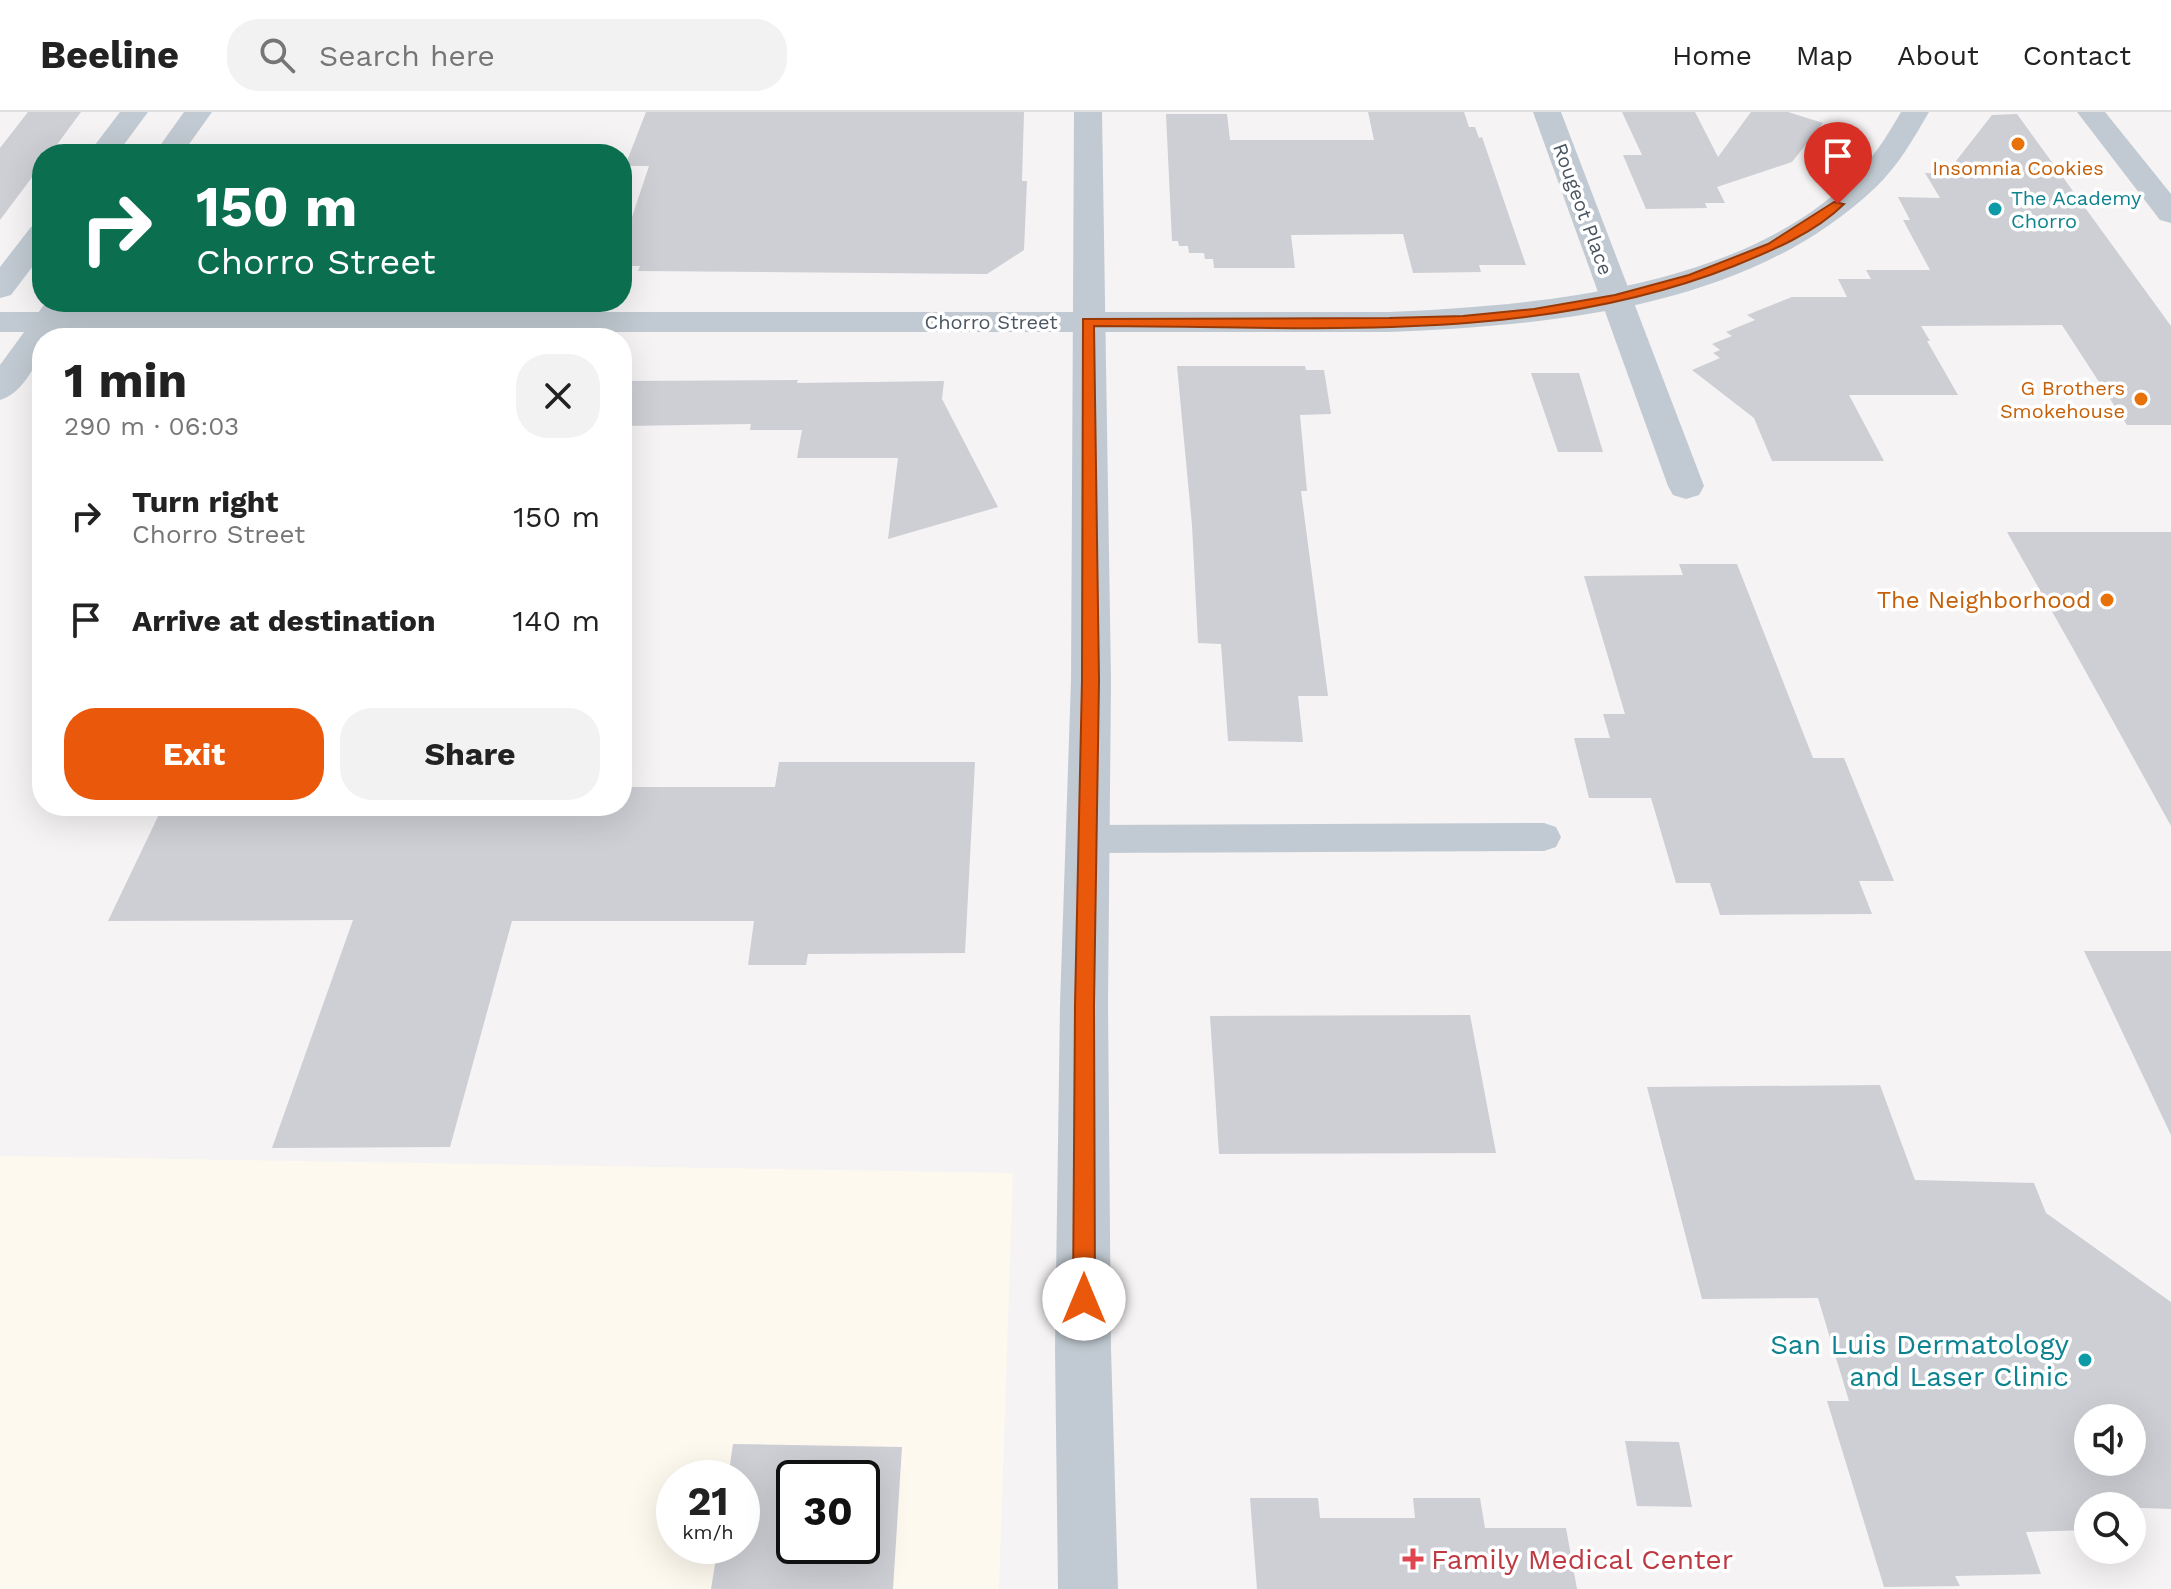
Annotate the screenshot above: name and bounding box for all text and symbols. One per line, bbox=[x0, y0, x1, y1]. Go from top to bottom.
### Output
search box bbox=[227, 19, 787, 91]
text: Beeline bbox=[40, 33, 179, 77]
icon: search bbox=[255, 33, 299, 77]
text: Search here bbox=[319, 38, 495, 73]
text: Home bbox=[1672, 39, 1752, 72]
text: Map bbox=[1796, 39, 1853, 72]
text: About bbox=[1897, 39, 1979, 72]
text: Contact bbox=[2023, 39, 2131, 72]
pin bbox=[1804, 122, 1872, 204]
icon: arrive bbox=[1816, 134, 1860, 178]
marker: Insomnia Cookies bbox=[2009, 135, 2027, 153]
street label: Rougeot Place bbox=[1548, 140, 1618, 278]
place label: Insomnia Cookies bbox=[1932, 156, 2104, 180]
text: 150 m bbox=[196, 174, 358, 240]
icon: right bbox=[64, 176, 168, 280]
place label: The Academy Chorro bbox=[2011, 186, 2142, 233]
marker: The Academy Chorro bbox=[1986, 200, 2004, 218]
text: Chorro Street bbox=[196, 241, 436, 283]
street label: Chorro Street bbox=[924, 310, 1058, 334]
text: 1 min bbox=[64, 352, 187, 409]
button: close bbox=[516, 354, 600, 438]
place label: G Brothers Smokehouse bbox=[2000, 376, 2125, 423]
marker: G Brothers Smokehouse bbox=[2132, 390, 2150, 408]
text: 290 m · 06:03 bbox=[64, 411, 239, 441]
text: Turn right bbox=[132, 484, 278, 519]
icon: right bbox=[64, 494, 108, 538]
text: 150 m bbox=[513, 499, 600, 534]
text: Chorro Street bbox=[132, 519, 305, 549]
place label: The Neighborhood bbox=[1877, 586, 2091, 614]
marker: The Neighborhood bbox=[2098, 591, 2116, 609]
icon: arrive bbox=[64, 598, 108, 642]
text: Arrive at destination bbox=[132, 603, 436, 638]
text: 140 m bbox=[512, 603, 600, 638]
button: Exit bbox=[64, 708, 324, 800]
button: Share bbox=[340, 708, 600, 800]
position arrow bbox=[1042, 1257, 1126, 1341]
place label: San Luis Dermatology and Laser Clinic bbox=[1770, 1328, 2070, 1393]
marker: San Luis Dermatology and Laser Clinic bbox=[2076, 1351, 2094, 1369]
map controls bbox=[2074, 1404, 2146, 1564]
button: sound bbox=[2074, 1404, 2146, 1476]
speed limit sign: 30 bbox=[776, 1460, 880, 1564]
text: 21 bbox=[687, 1478, 729, 1525]
button: search bbox=[2074, 1492, 2146, 1564]
text: km/h bbox=[682, 1520, 734, 1544]
place label: Family Medical Center bbox=[1431, 1543, 1733, 1576]
marker: Family Medical Center bbox=[1402, 1548, 1424, 1570]

